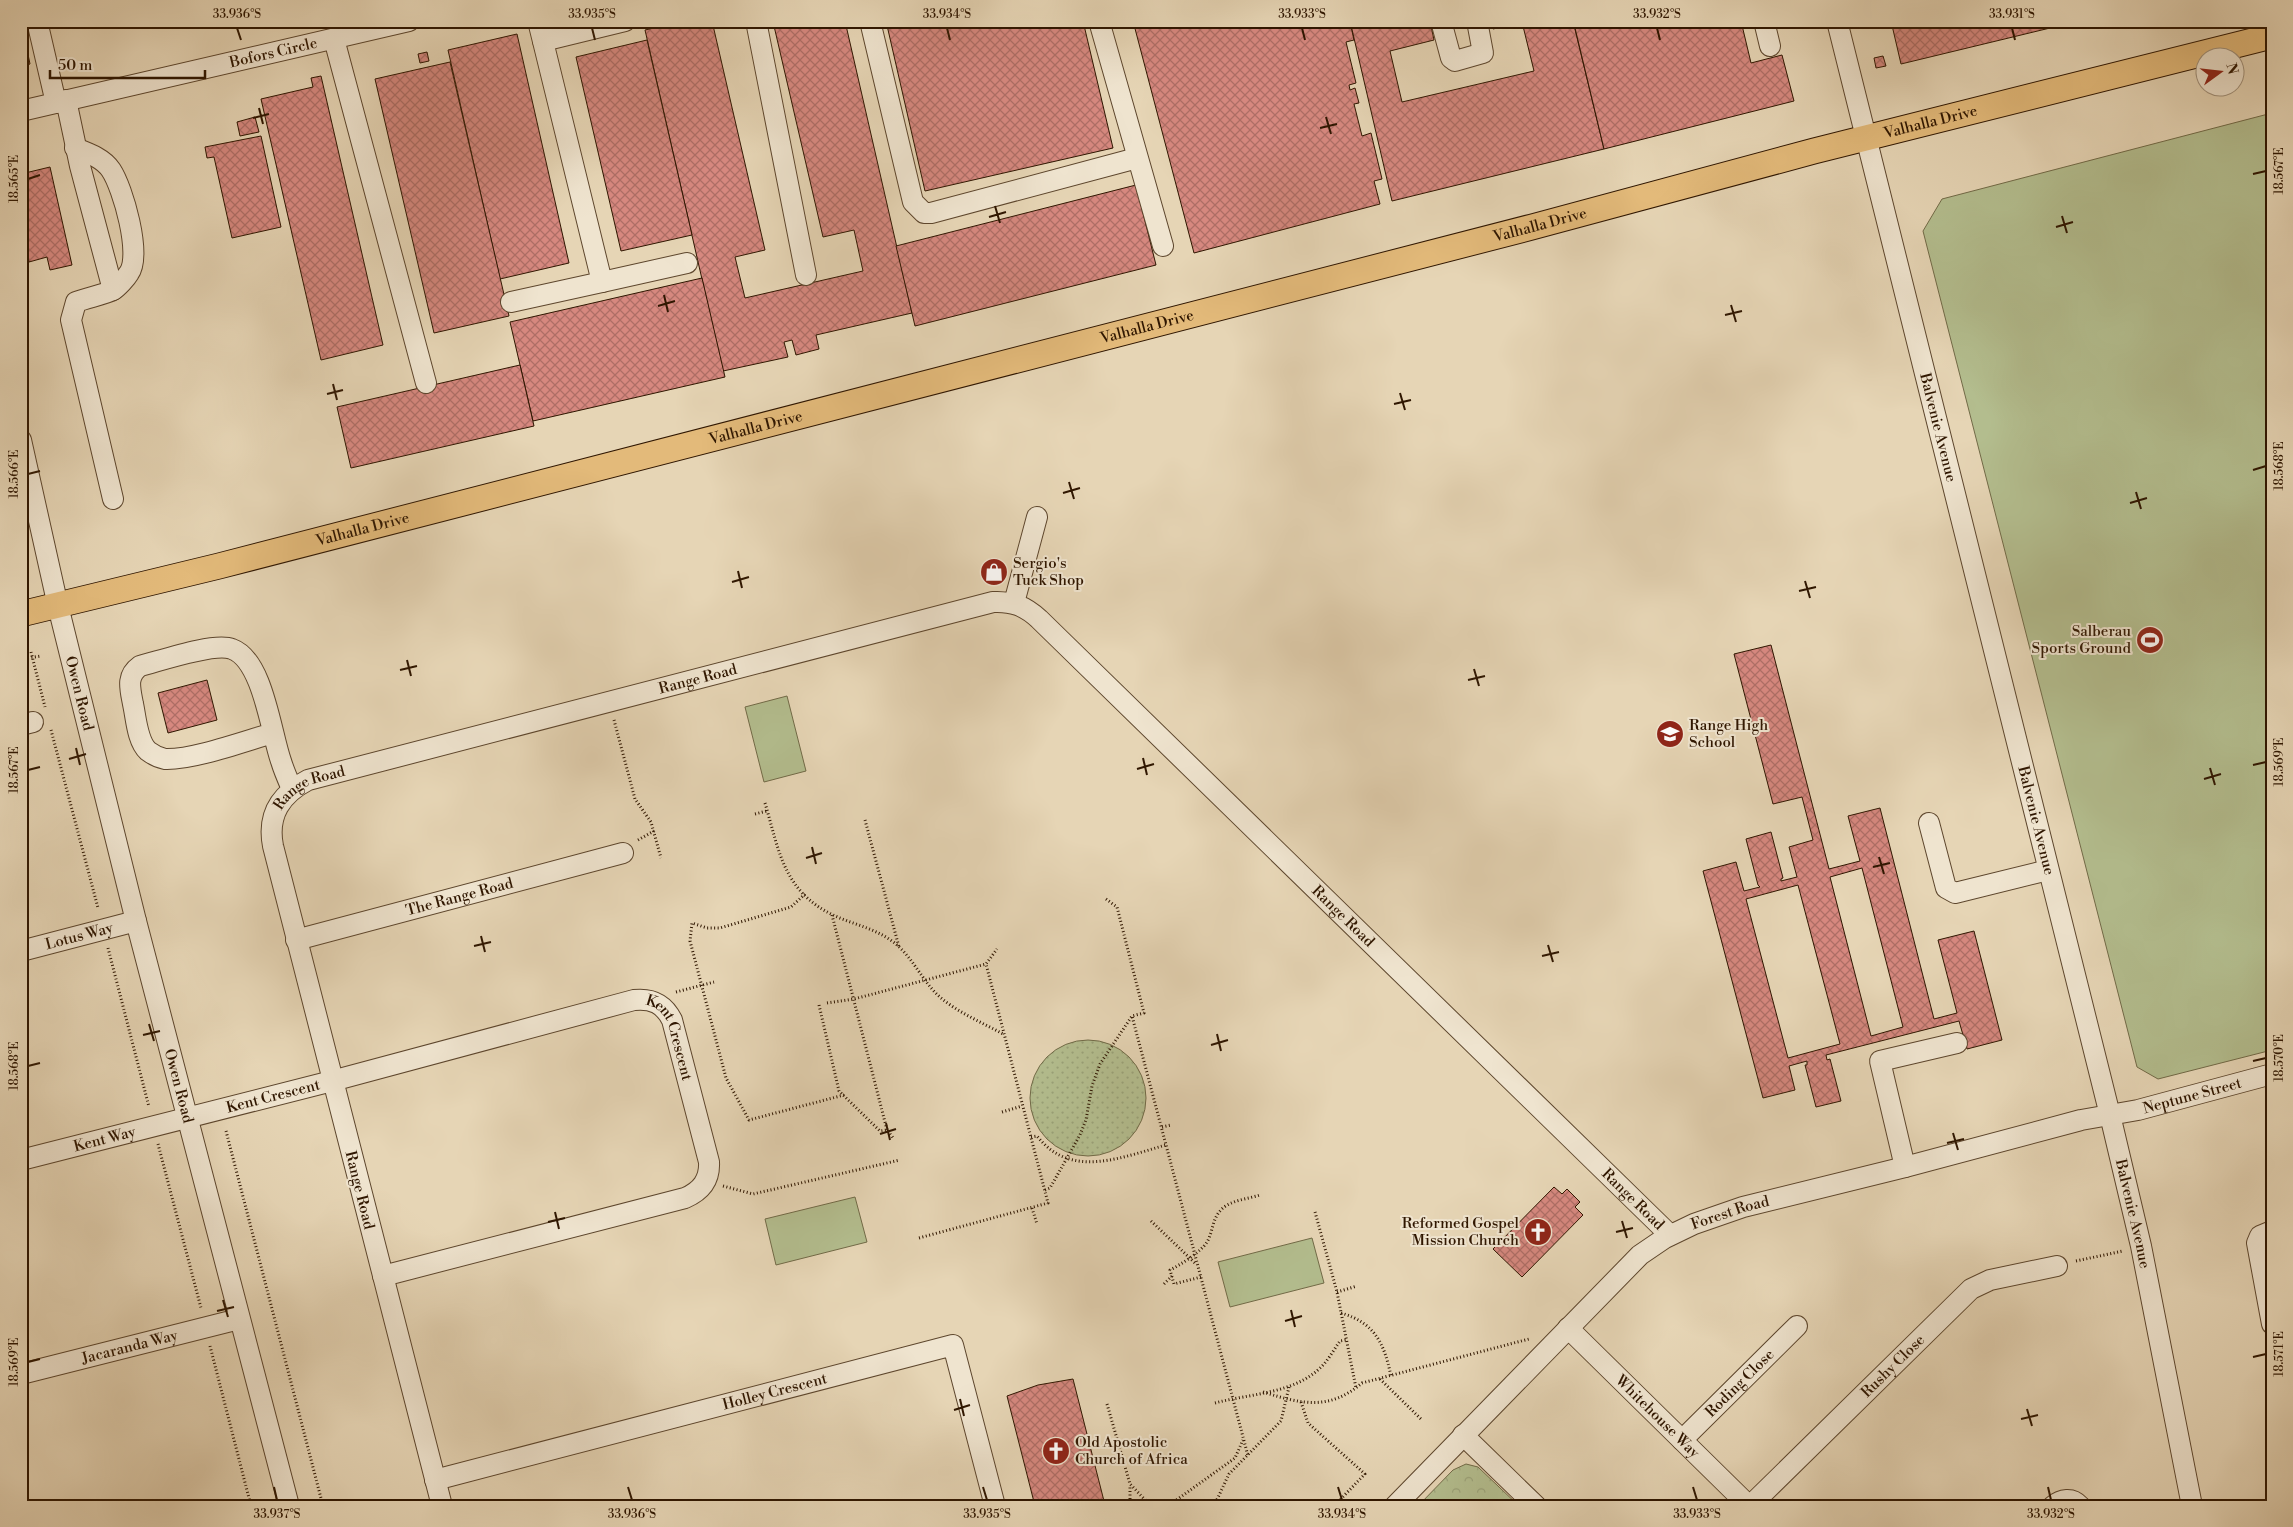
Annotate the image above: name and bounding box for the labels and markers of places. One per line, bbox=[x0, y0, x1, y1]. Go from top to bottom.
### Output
place label: Sergio's Tuck Shop bbox=[1013, 554, 1084, 590]
shop icon: Sergio's Tuck Shop bbox=[979, 557, 1009, 587]
place label: Salberau Sports Ground bbox=[2032, 622, 2131, 658]
sports icon: Salberau Sports Ground bbox=[2135, 625, 2165, 655]
place label: Range High School bbox=[1689, 716, 1768, 752]
school or university icon: Range High School bbox=[1655, 719, 1685, 749]
place label: Reformed Gospel Mission Church bbox=[1402, 1214, 1520, 1250]
church icon: Reformed Gospel Mission Church bbox=[1523, 1217, 1553, 1247]
place label: Old Apostolic Church of Africa bbox=[1075, 1433, 1188, 1469]
church icon: Old Apostolic Church of Africa bbox=[1041, 1436, 1071, 1466]

